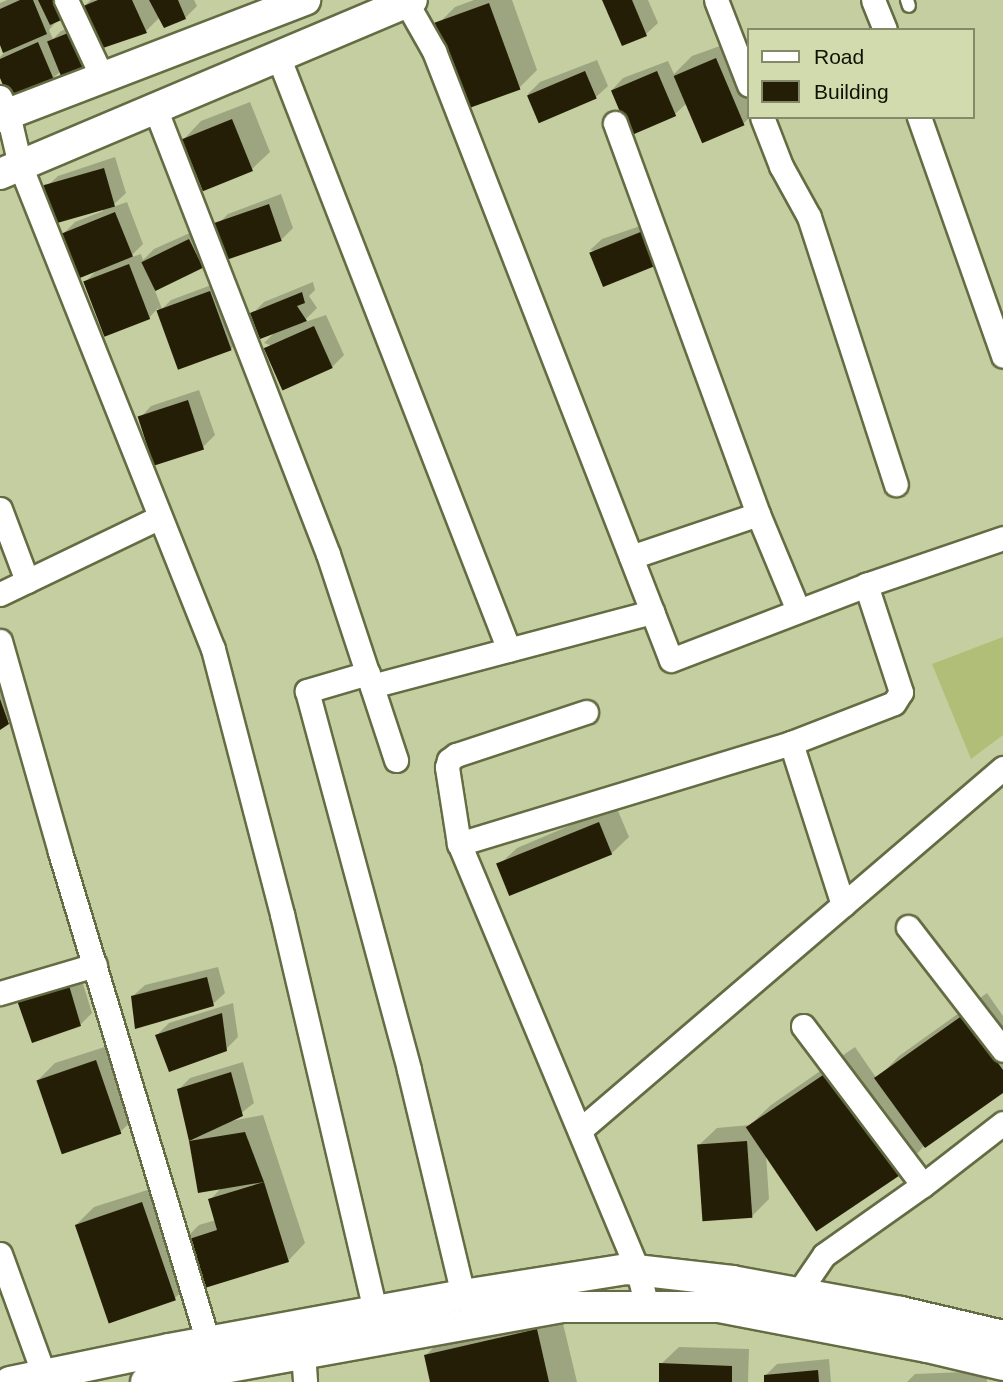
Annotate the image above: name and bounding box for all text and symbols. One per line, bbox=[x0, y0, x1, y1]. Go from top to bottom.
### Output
legend bbox=[748, 28, 975, 119]
text: Road bbox=[814, 45, 864, 68]
text: Building bbox=[814, 80, 889, 103]

